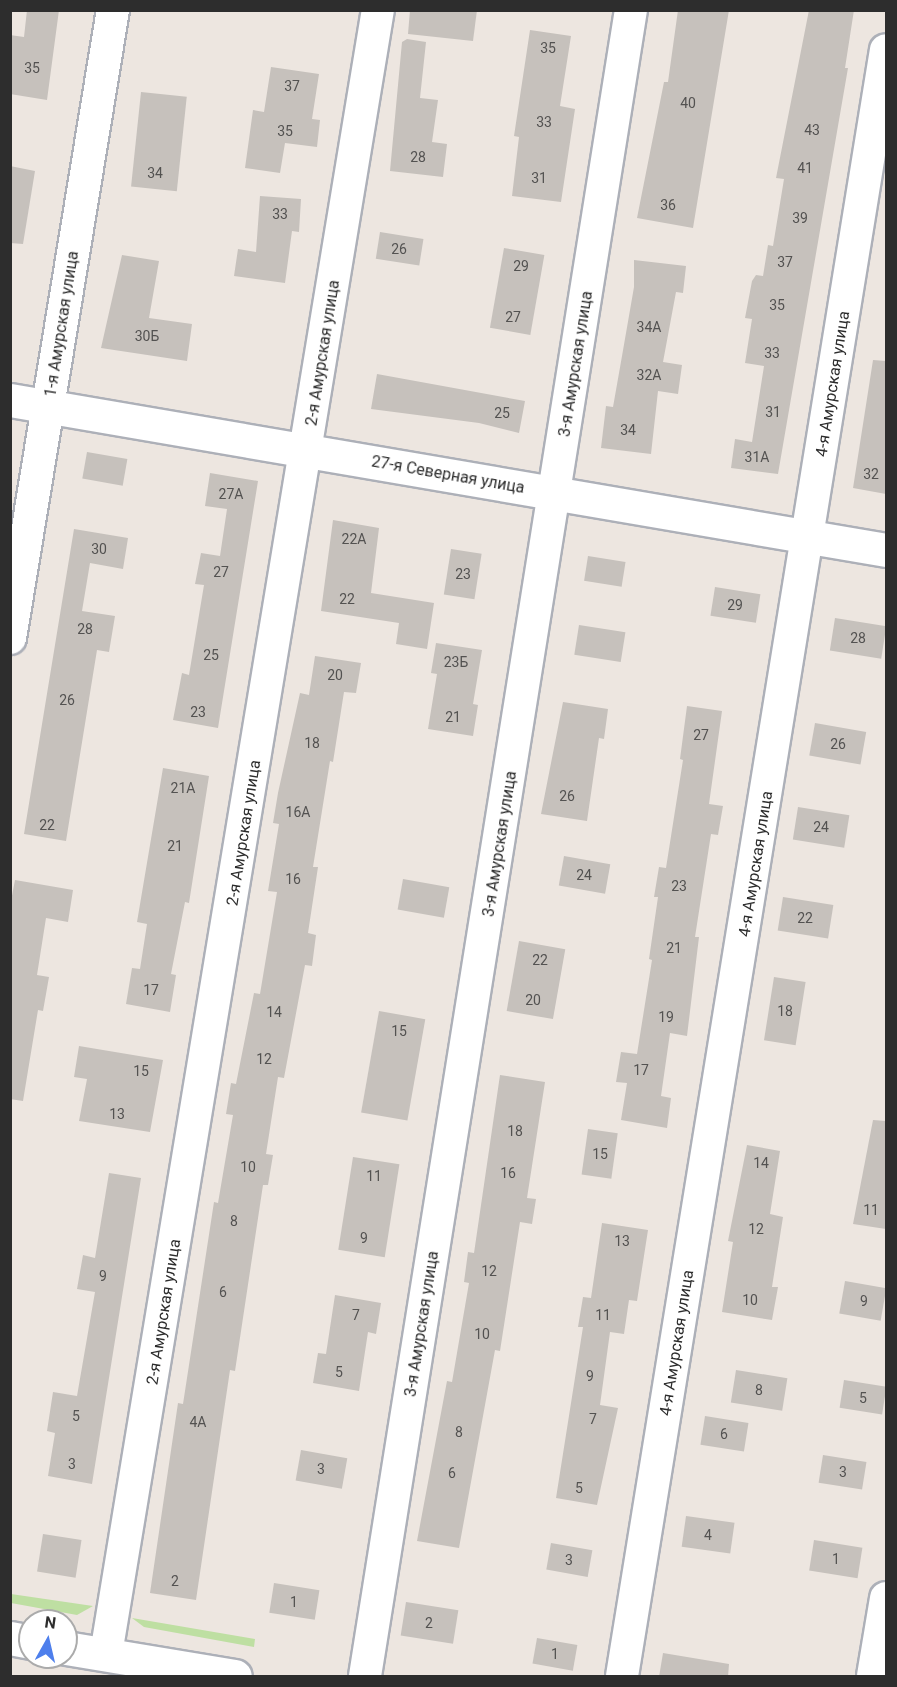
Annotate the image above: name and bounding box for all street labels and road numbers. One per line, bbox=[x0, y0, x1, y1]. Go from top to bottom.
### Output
street label: 1-я Амурская улица bbox=[41, 250, 83, 398]
street label: 2-я Амурская улица bbox=[302, 279, 344, 427]
street label: 3-я Амурская улица bbox=[555, 290, 597, 438]
street label: 4-я Амурская улица bbox=[812, 310, 854, 458]
street label: 27-я Северная улица bbox=[370, 452, 526, 498]
street label: 2-я Амурская улица bbox=[223, 759, 265, 907]
street label: 3-я Амурская улица bbox=[479, 770, 521, 918]
street label: 4-я Амурская улица bbox=[735, 790, 777, 938]
street label: 2-я Амурская улица bbox=[143, 1238, 185, 1386]
street label: 3-я Амурская улица bbox=[401, 1250, 443, 1398]
street label: 4-я Амурская улица bbox=[656, 1269, 698, 1417]

